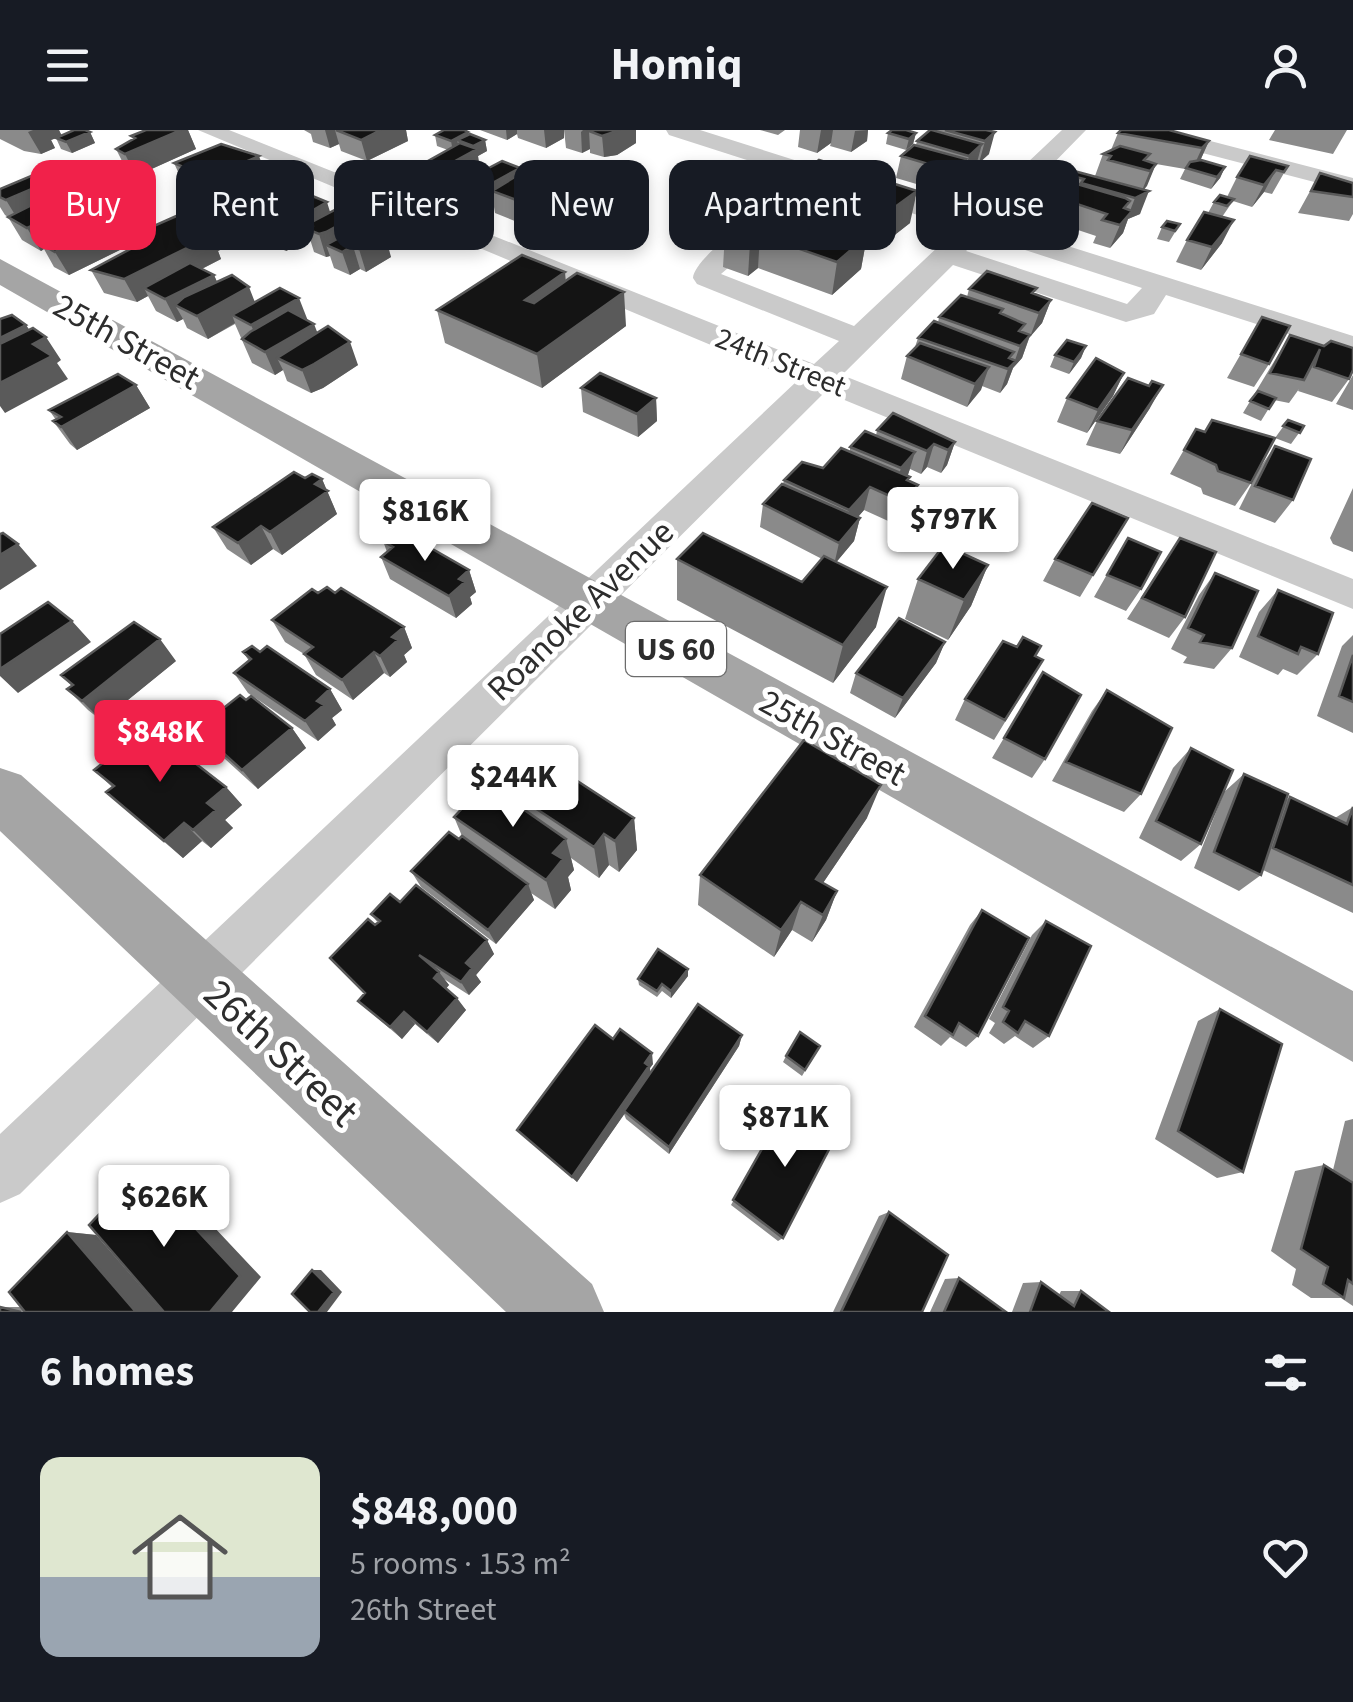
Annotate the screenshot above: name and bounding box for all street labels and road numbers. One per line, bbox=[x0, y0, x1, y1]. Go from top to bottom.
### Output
street label: 25th Street bbox=[44, 281, 209, 403]
street label: 24th Street bbox=[709, 317, 853, 408]
street label: Roanoke Avenue bbox=[476, 508, 685, 713]
road number: US 60 bbox=[626, 622, 726, 676]
street label: 25th Street bbox=[750, 677, 915, 799]
street label: 26th Street bbox=[190, 966, 371, 1141]

